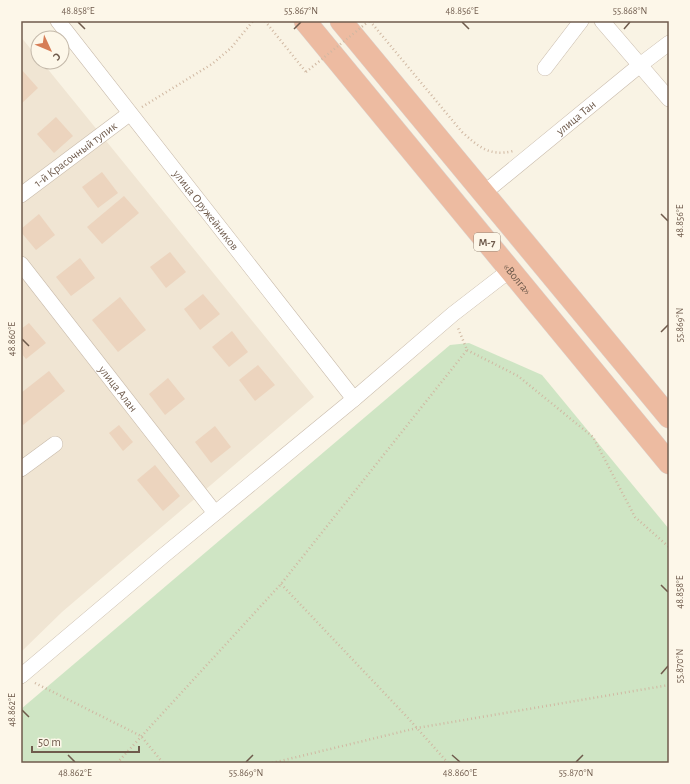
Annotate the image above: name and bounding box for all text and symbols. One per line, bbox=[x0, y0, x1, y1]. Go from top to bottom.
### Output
text: 48.858°E bbox=[61, 6, 95, 16]
text: 55.867°N bbox=[284, 6, 318, 16]
text: 48.856°E bbox=[445, 6, 479, 16]
text: 55.868°N bbox=[613, 6, 647, 16]
north arrow bbox=[30, 30, 70, 70]
text: С bbox=[51, 51, 63, 63]
street label: улица Тан bbox=[553, 98, 598, 139]
street label: 1-й Красочный тупик bbox=[32, 119, 119, 189]
street label: улица Оружейников bbox=[170, 167, 241, 253]
text: 48.856°E bbox=[675, 204, 685, 238]
road number: М-7 bbox=[474, 233, 500, 251]
street label: «Волга» bbox=[501, 261, 534, 297]
text: 55.869°N bbox=[675, 308, 685, 342]
text: 48.860°E bbox=[7, 322, 17, 356]
street label: улица Алан bbox=[95, 362, 140, 414]
text: 48.858°E bbox=[675, 575, 685, 609]
text: 55.870°N bbox=[675, 649, 685, 683]
text: 48.862°E bbox=[7, 693, 17, 727]
scale bar bbox=[32, 728, 139, 754]
text: 50 m bbox=[38, 736, 61, 748]
text: 48.862°E bbox=[58, 768, 92, 778]
text: 55.869°N bbox=[229, 768, 263, 778]
text: 48.860°E bbox=[443, 768, 477, 778]
text: 55.870°N bbox=[559, 768, 593, 778]

